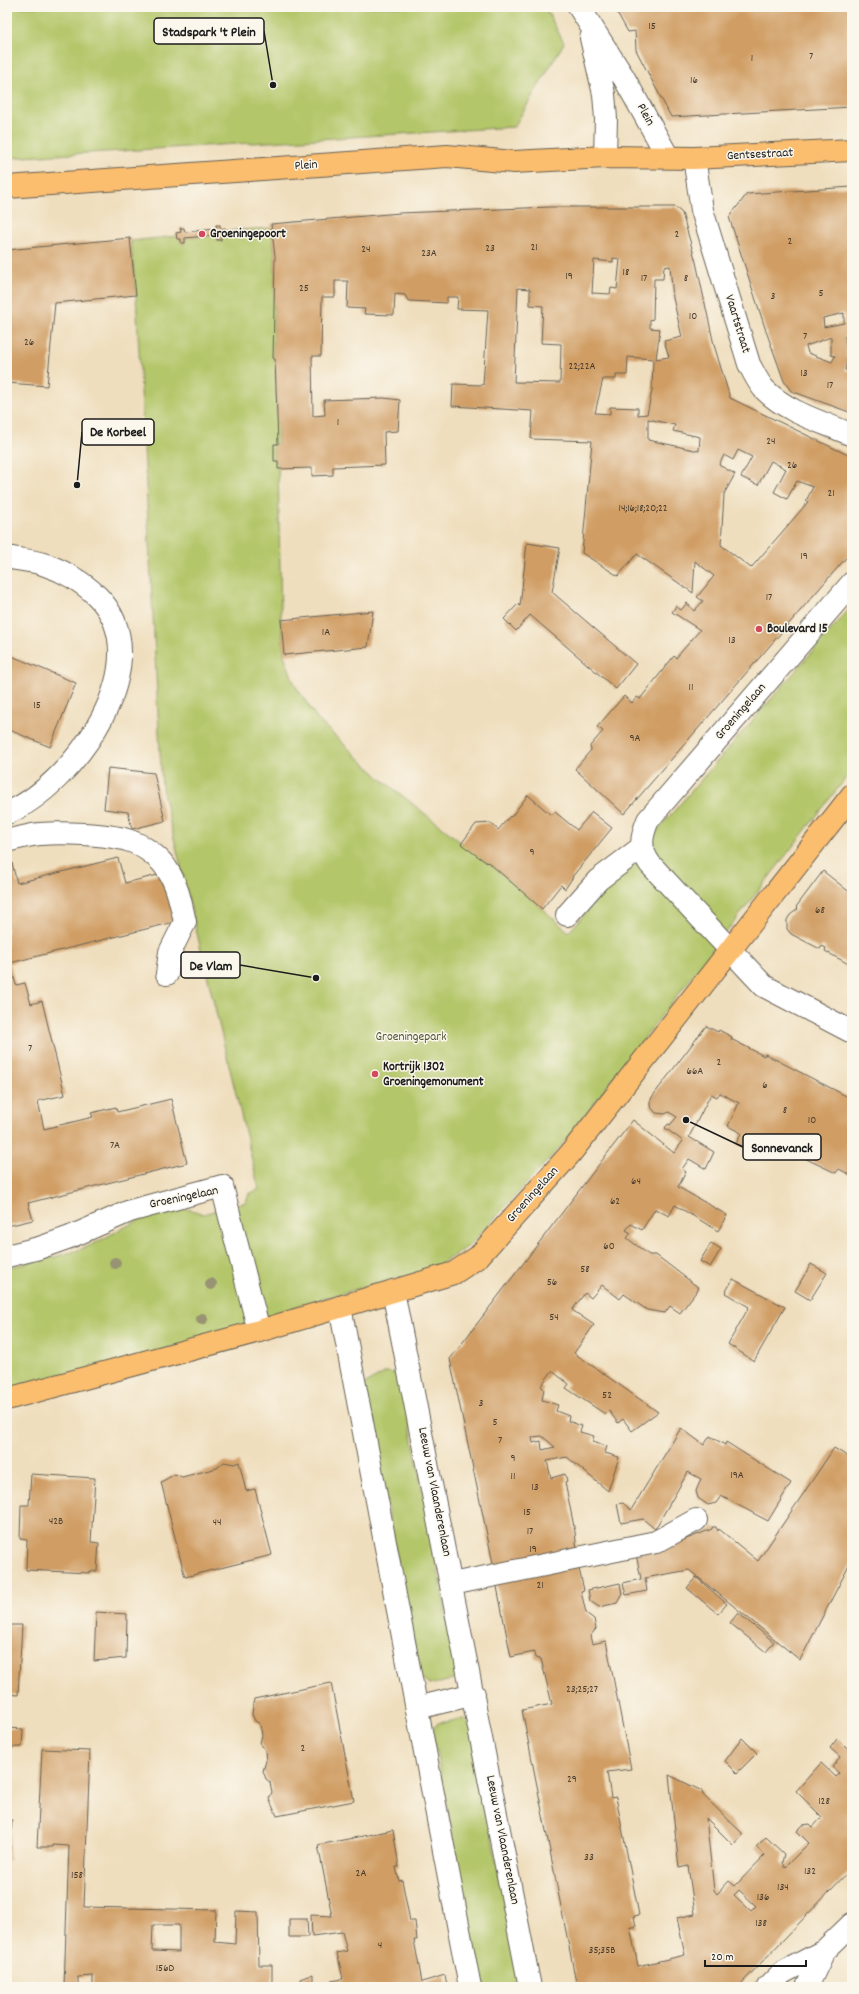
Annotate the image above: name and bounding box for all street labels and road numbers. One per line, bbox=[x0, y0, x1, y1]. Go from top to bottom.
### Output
street label: Plein bbox=[631, 100, 659, 130]
street label: Gentsestraat bbox=[726, 144, 794, 166]
street label: Plein bbox=[294, 156, 318, 176]
street label: Vaartstraat bbox=[719, 292, 755, 356]
street label: Groeningelaan bbox=[711, 679, 771, 745]
street label: Groeningelaan bbox=[503, 1163, 563, 1227]
street label: Groeningelaan bbox=[148, 1181, 220, 1215]
street label: Leeuw van Vlaanderenlaan bbox=[412, 1426, 456, 1558]
street label: Leeuw van Vlaanderenlaan bbox=[480, 1774, 524, 1906]

